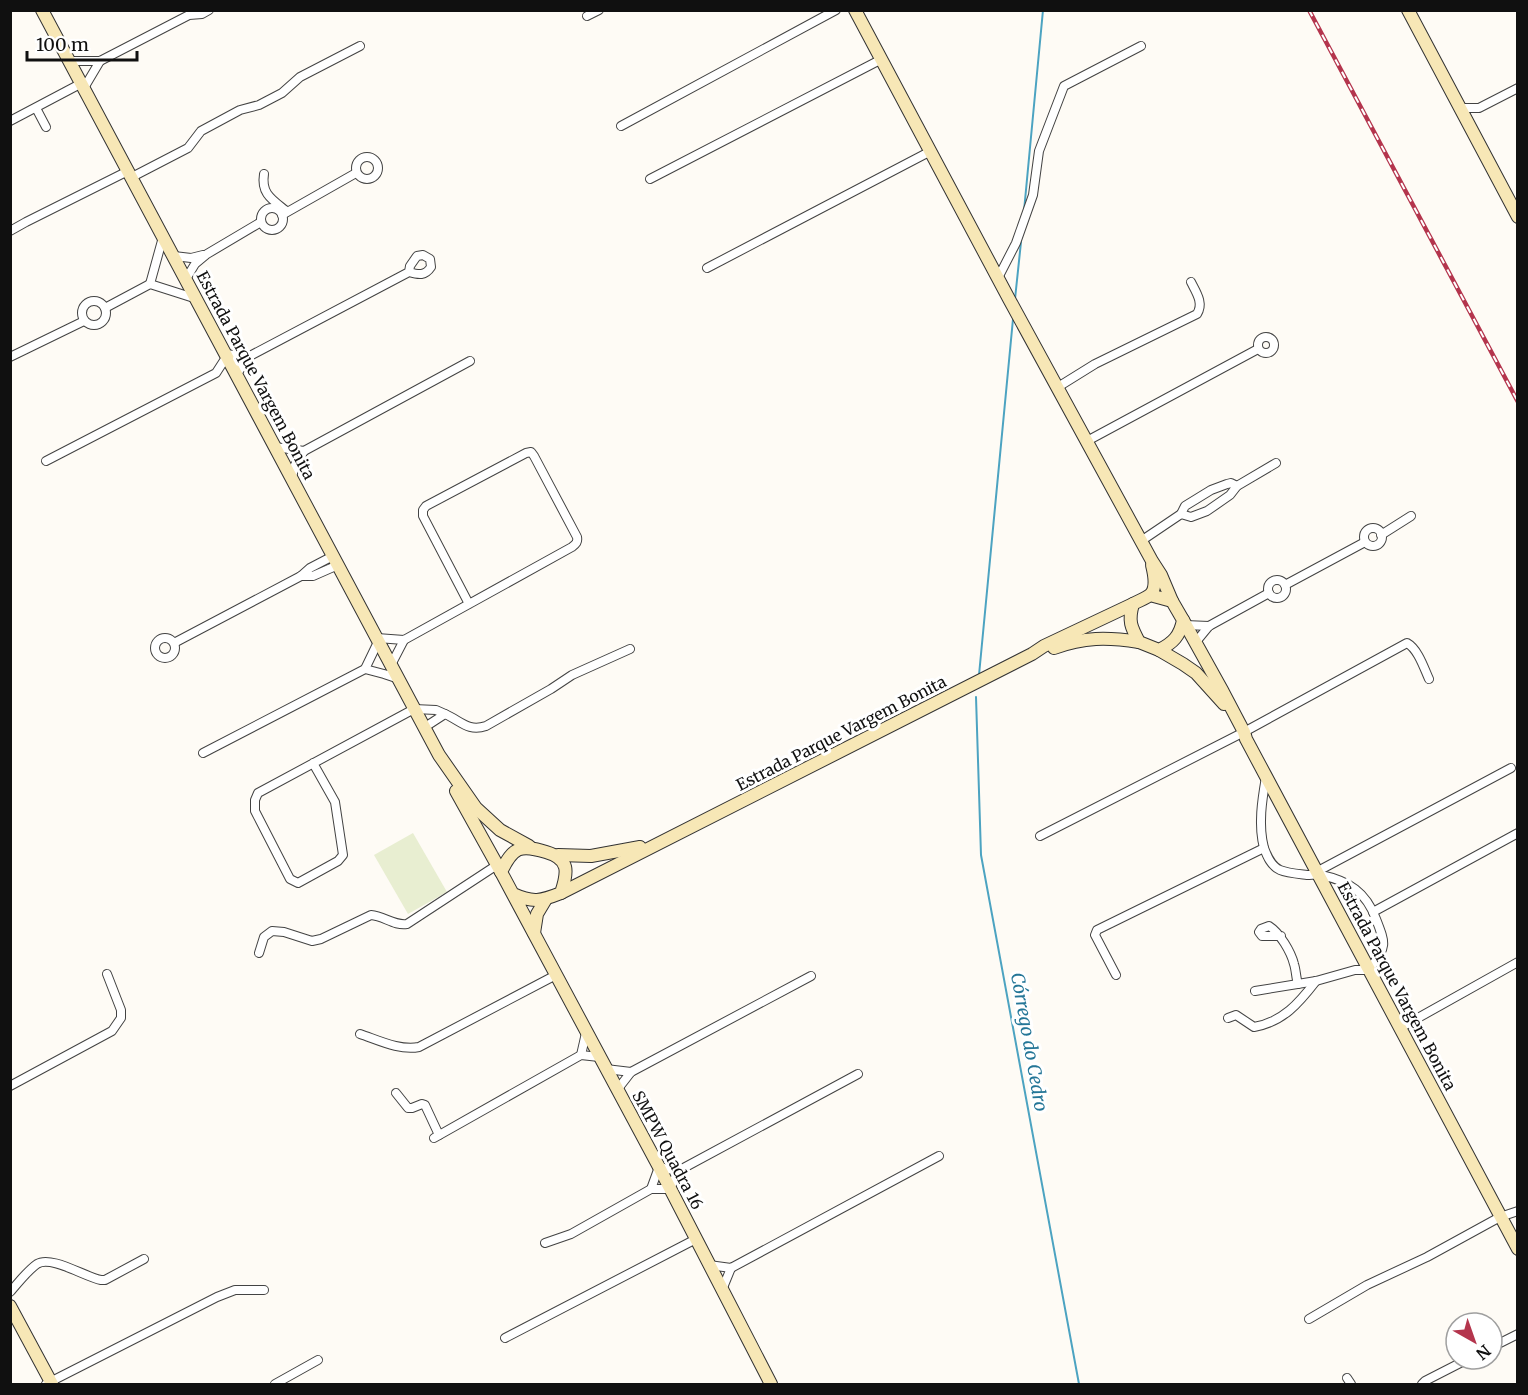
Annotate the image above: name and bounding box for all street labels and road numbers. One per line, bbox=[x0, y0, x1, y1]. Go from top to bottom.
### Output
street label: Estrada Parque Vargem Bonita bbox=[192, 267, 320, 483]
street label: Estrada Parque Vargem Bonita bbox=[733, 671, 950, 795]
street label: Estrada Parque Vargem Bonita bbox=[1333, 878, 1461, 1094]
street label: SMPW Quadra 16 bbox=[628, 1087, 708, 1213]

